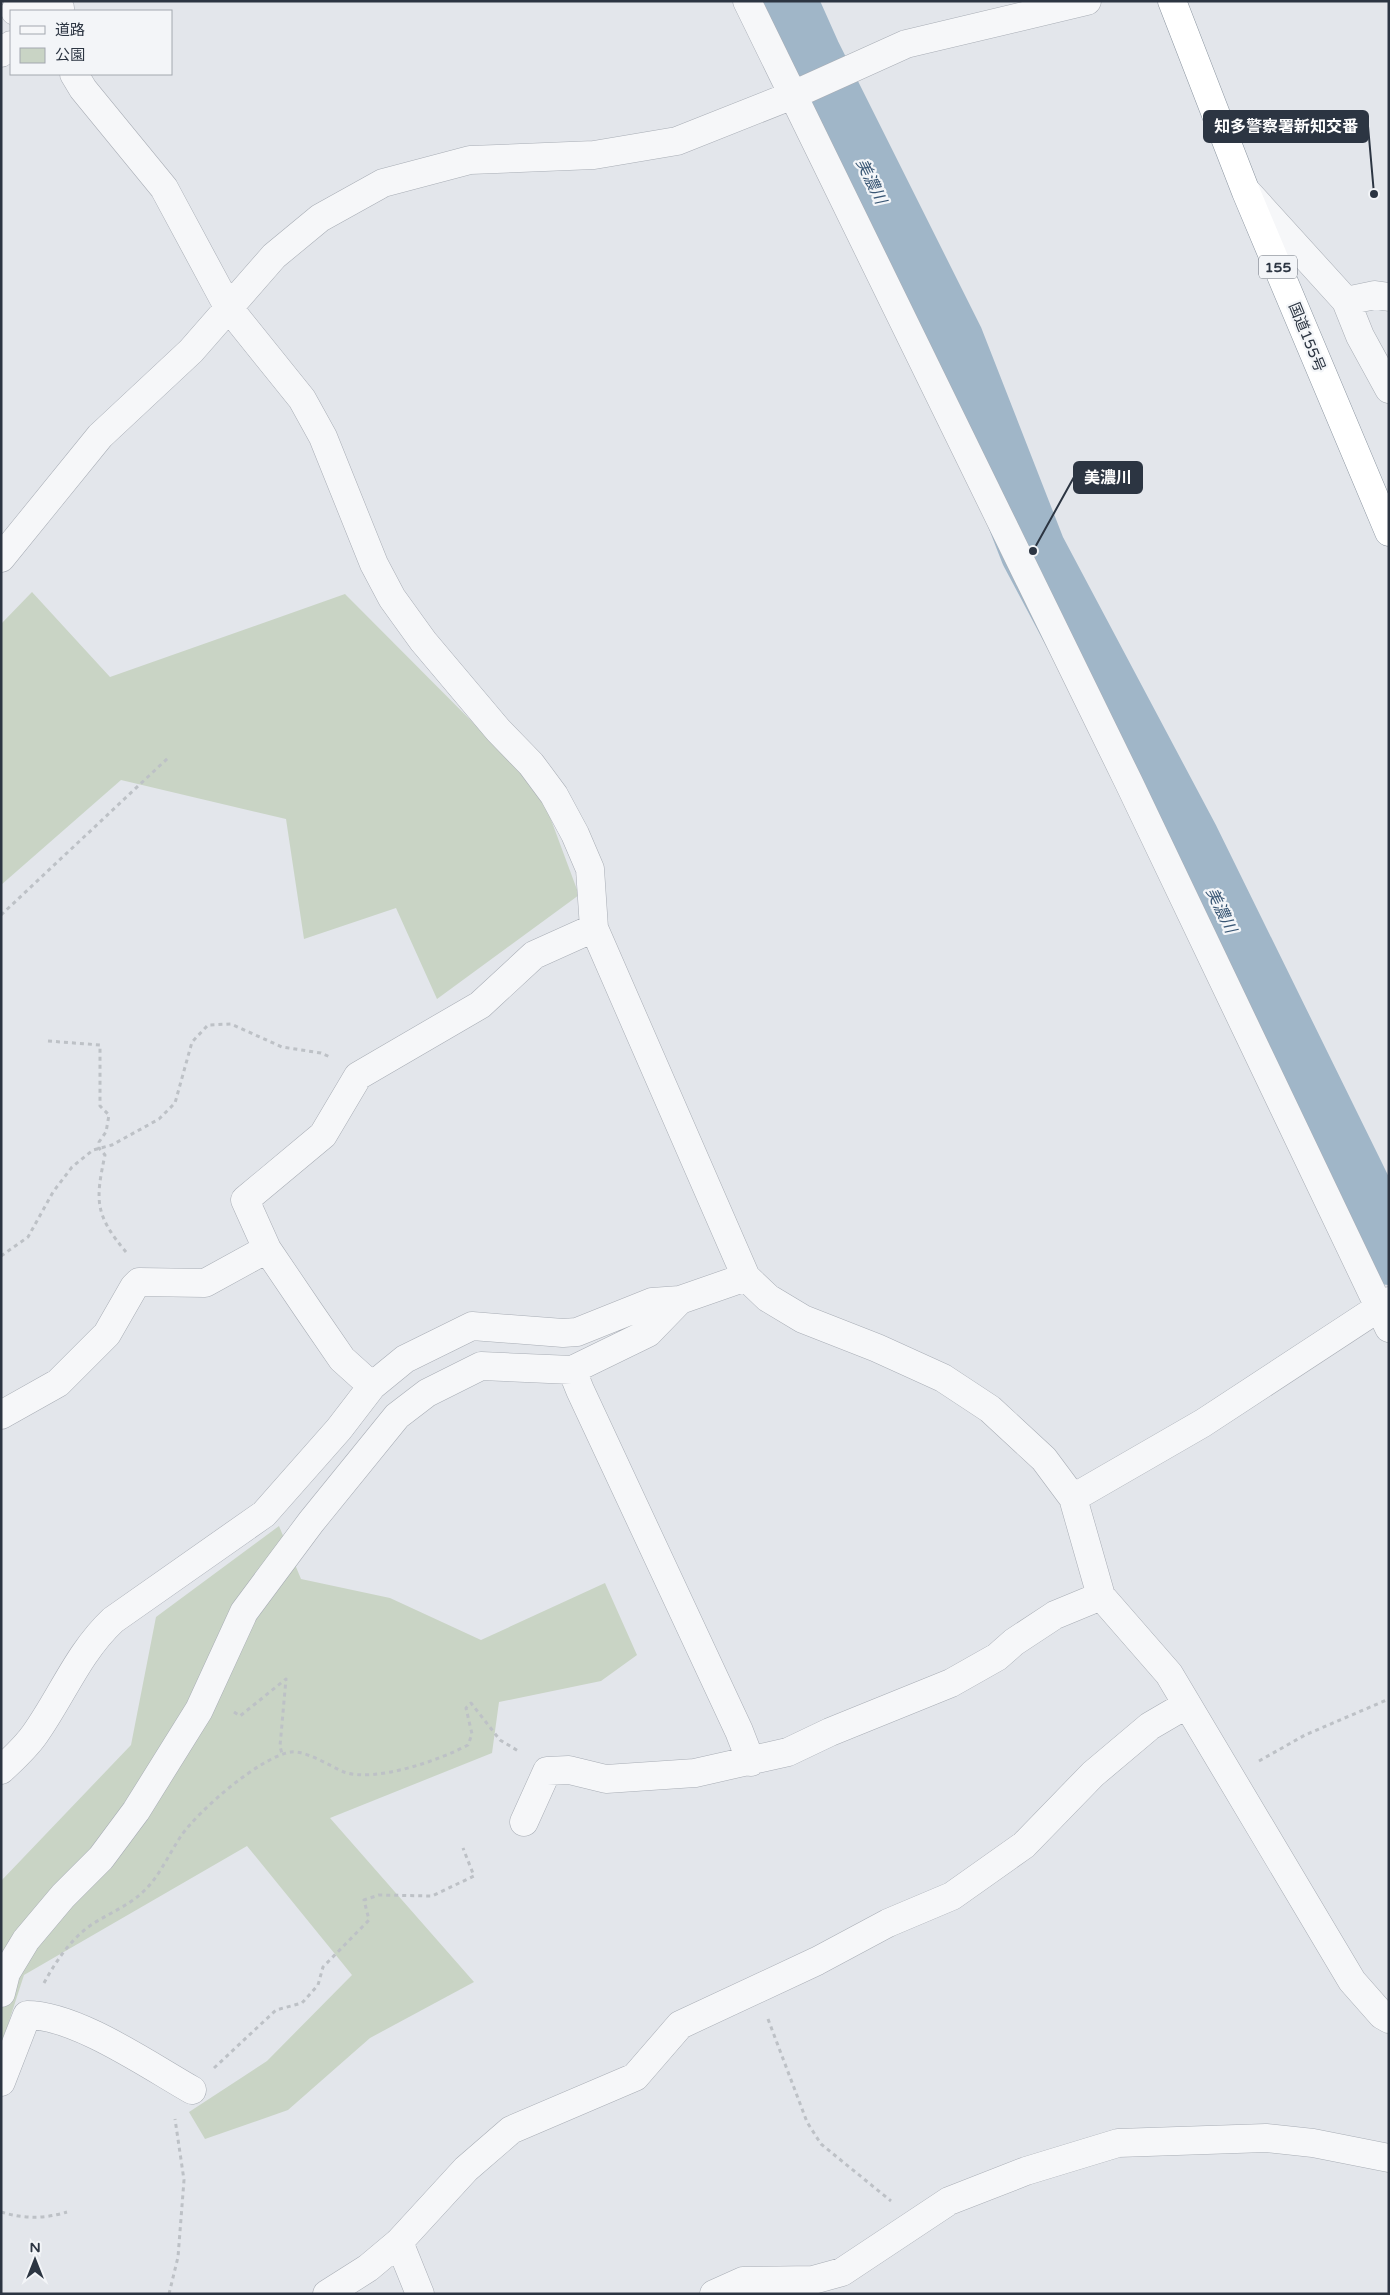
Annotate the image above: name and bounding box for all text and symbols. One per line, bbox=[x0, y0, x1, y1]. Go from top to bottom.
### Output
legend bbox=[10, 10, 172, 75]
text: 道路 bbox=[55, 21, 85, 39]
text: 公園 bbox=[55, 46, 85, 64]
callout: 知多警察署新知交番 bbox=[1204, 111, 1368, 142]
text: 知多警察署新知交番 bbox=[1214, 117, 1358, 137]
water label: 美濃川 bbox=[852, 155, 891, 209]
road number: 155 bbox=[1259, 256, 1297, 278]
street label: 国道155号 bbox=[1285, 300, 1329, 374]
callout: 美濃川 bbox=[1074, 462, 1142, 493]
text: 美濃川 bbox=[1084, 468, 1132, 488]
water label: 美濃川 bbox=[1202, 884, 1241, 938]
north arrow bbox=[10, 2235, 60, 2285]
text: N bbox=[29, 2239, 41, 2256]

